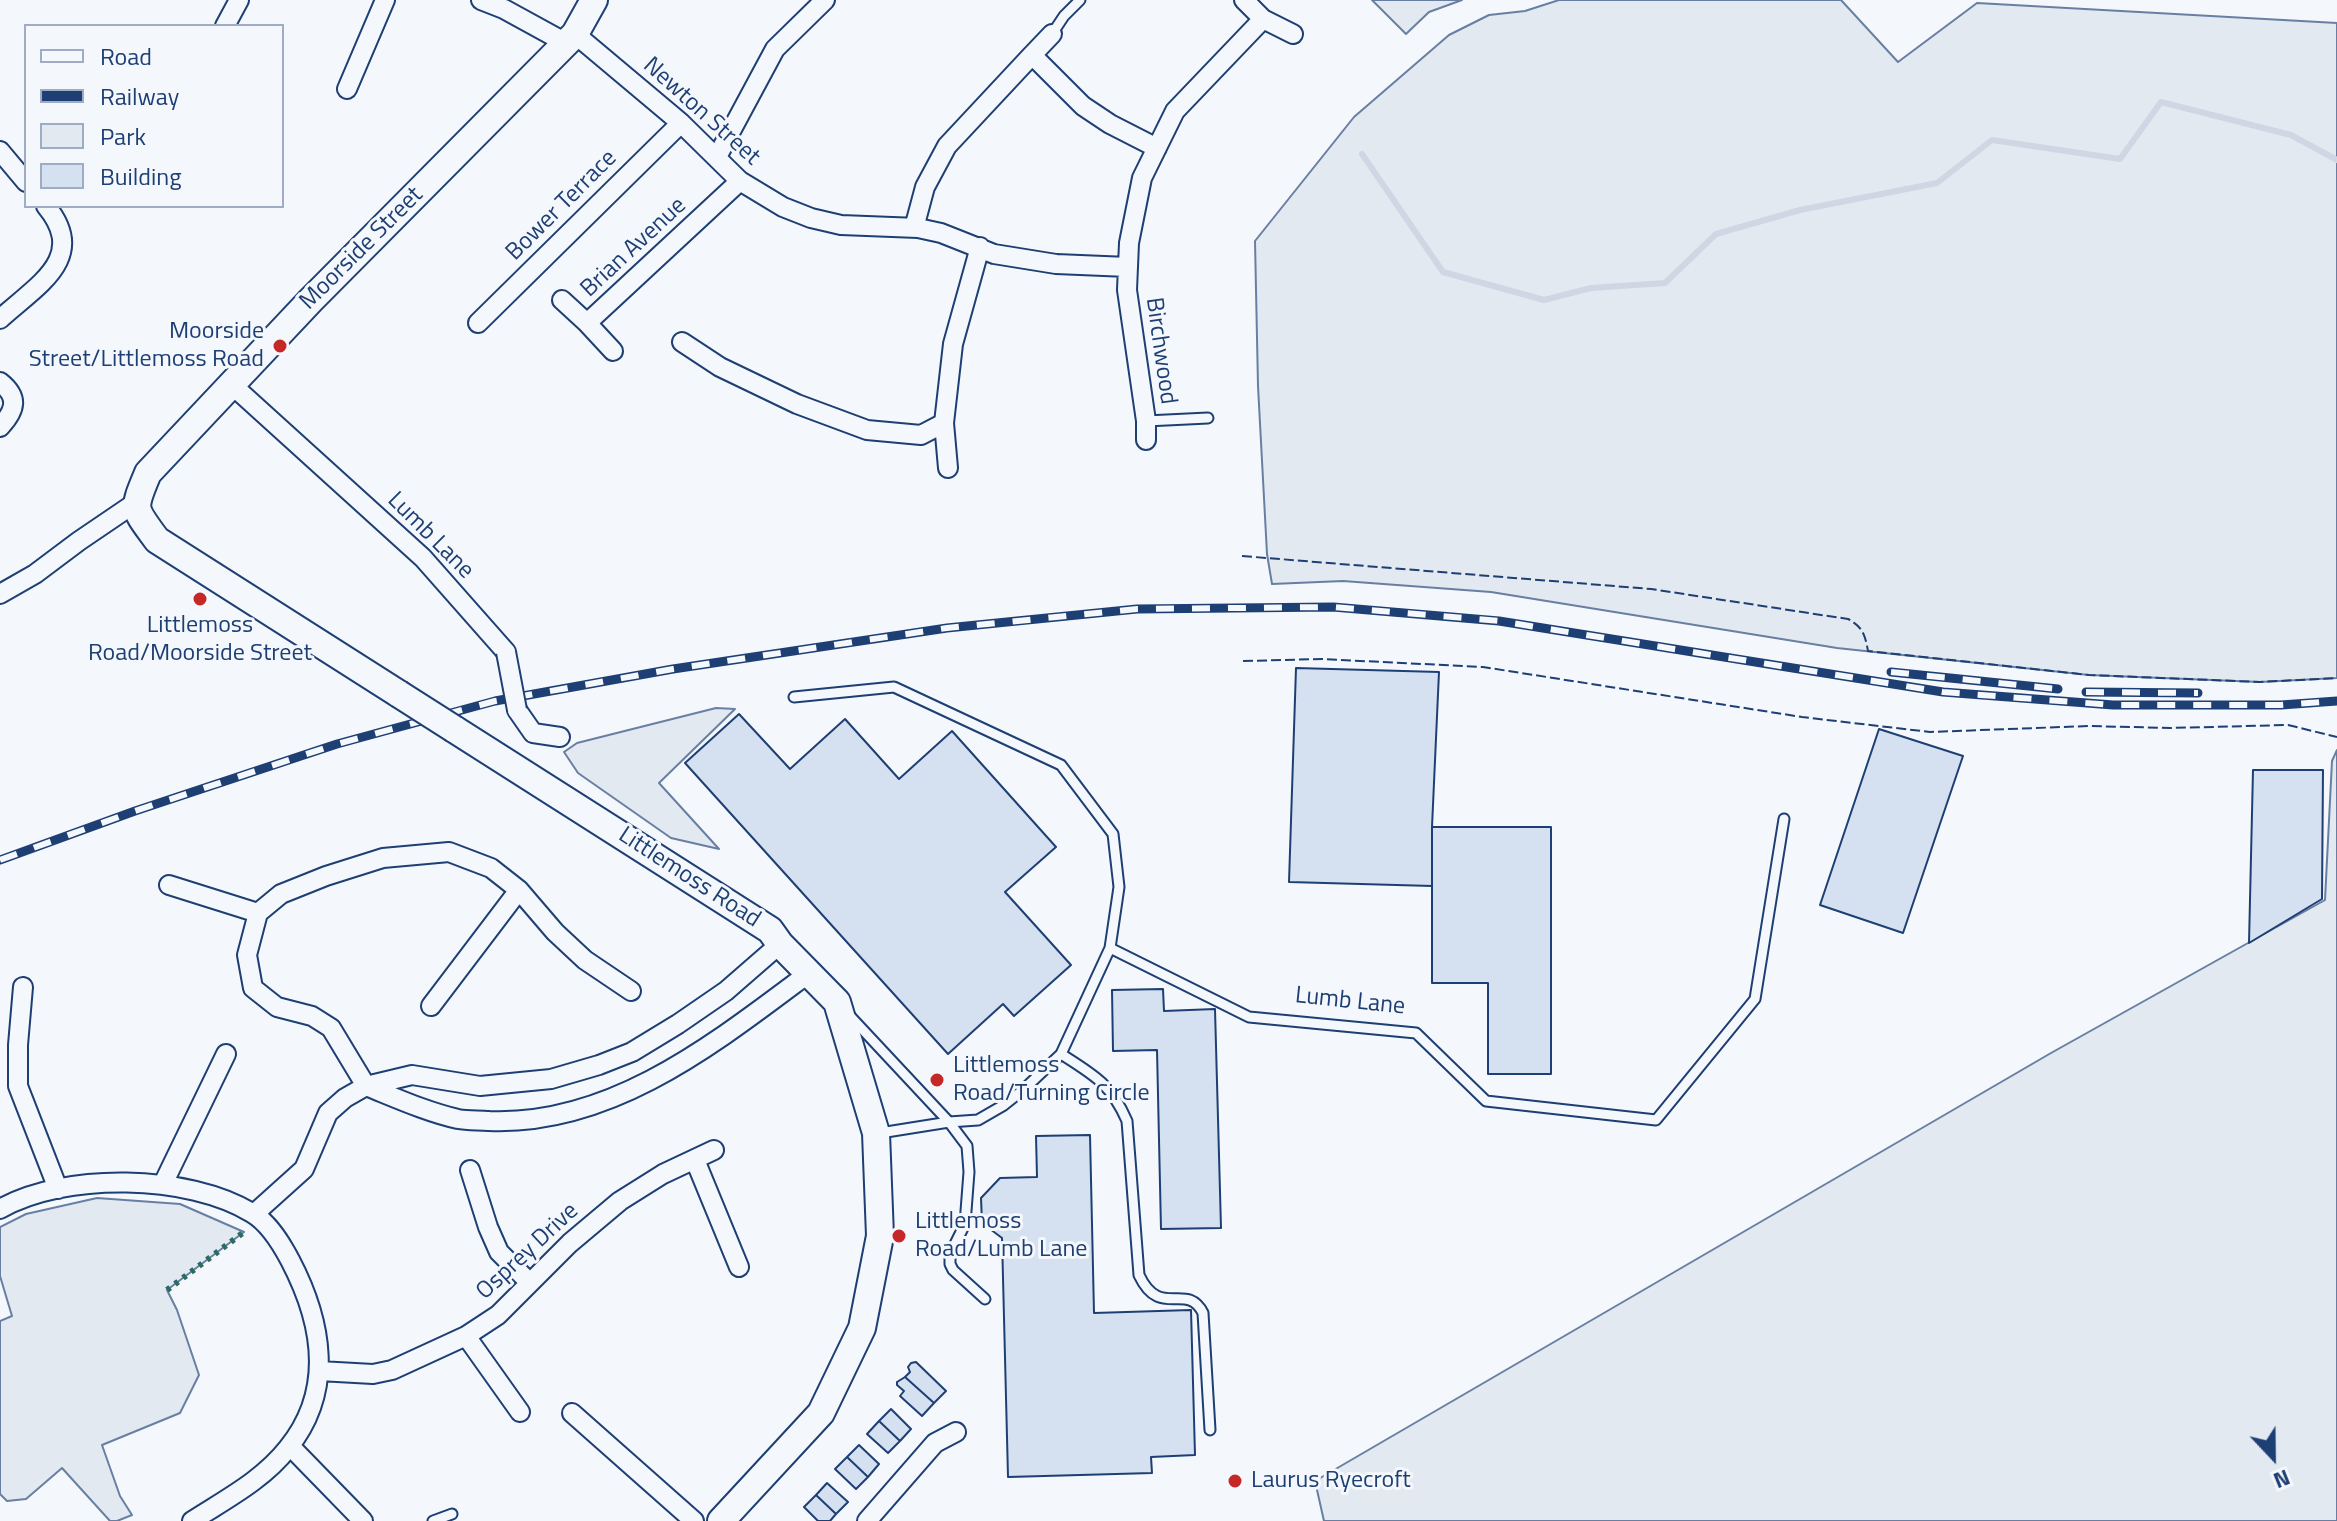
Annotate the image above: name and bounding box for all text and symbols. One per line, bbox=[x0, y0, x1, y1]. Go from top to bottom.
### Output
legend bbox=[24, 24, 284, 208]
text: Road bbox=[100, 38, 152, 74]
street label: Newton Street bbox=[637, 52, 765, 172]
text: Railway bbox=[100, 78, 179, 114]
text: Park bbox=[100, 118, 146, 154]
street label: Bower Terrace bbox=[501, 145, 623, 267]
text: Building bbox=[100, 158, 182, 194]
street label: Moorside Street bbox=[295, 182, 429, 316]
street label: Brian Avenue bbox=[575, 192, 693, 304]
street label: Birchwood bbox=[1138, 296, 1182, 406]
place label: Moorside Street/Littlemoss Road bbox=[29, 318, 264, 374]
marker: Moorside Street/Littlemoss Road bbox=[271, 337, 289, 355]
street label: Lumb Lane bbox=[381, 487, 479, 585]
marker: Littlemoss Road/Moorside Street bbox=[191, 590, 209, 608]
place label: Littlemoss Road/Moorside Street bbox=[88, 612, 312, 668]
street label: Littlemoss Road bbox=[613, 821, 765, 935]
street label: Lumb Lane bbox=[1293, 982, 1407, 1022]
place label: Littlemoss Road/Turning Circle bbox=[953, 1052, 1150, 1108]
marker: Littlemoss Road/Turning Circle bbox=[928, 1071, 946, 1089]
street label: Osprey Drive bbox=[471, 1197, 585, 1307]
place label: Littlemoss Road/Lumb Lane bbox=[915, 1208, 1087, 1264]
marker: Littlemoss Road/Lumb Lane bbox=[890, 1227, 908, 1245]
north arrow bbox=[2233, 1417, 2313, 1497]
text: N bbox=[2269, 1461, 2295, 1498]
place label: Laurus Ryecroft bbox=[1251, 1467, 1411, 1495]
marker: Laurus Ryecroft bbox=[1226, 1472, 1244, 1490]

